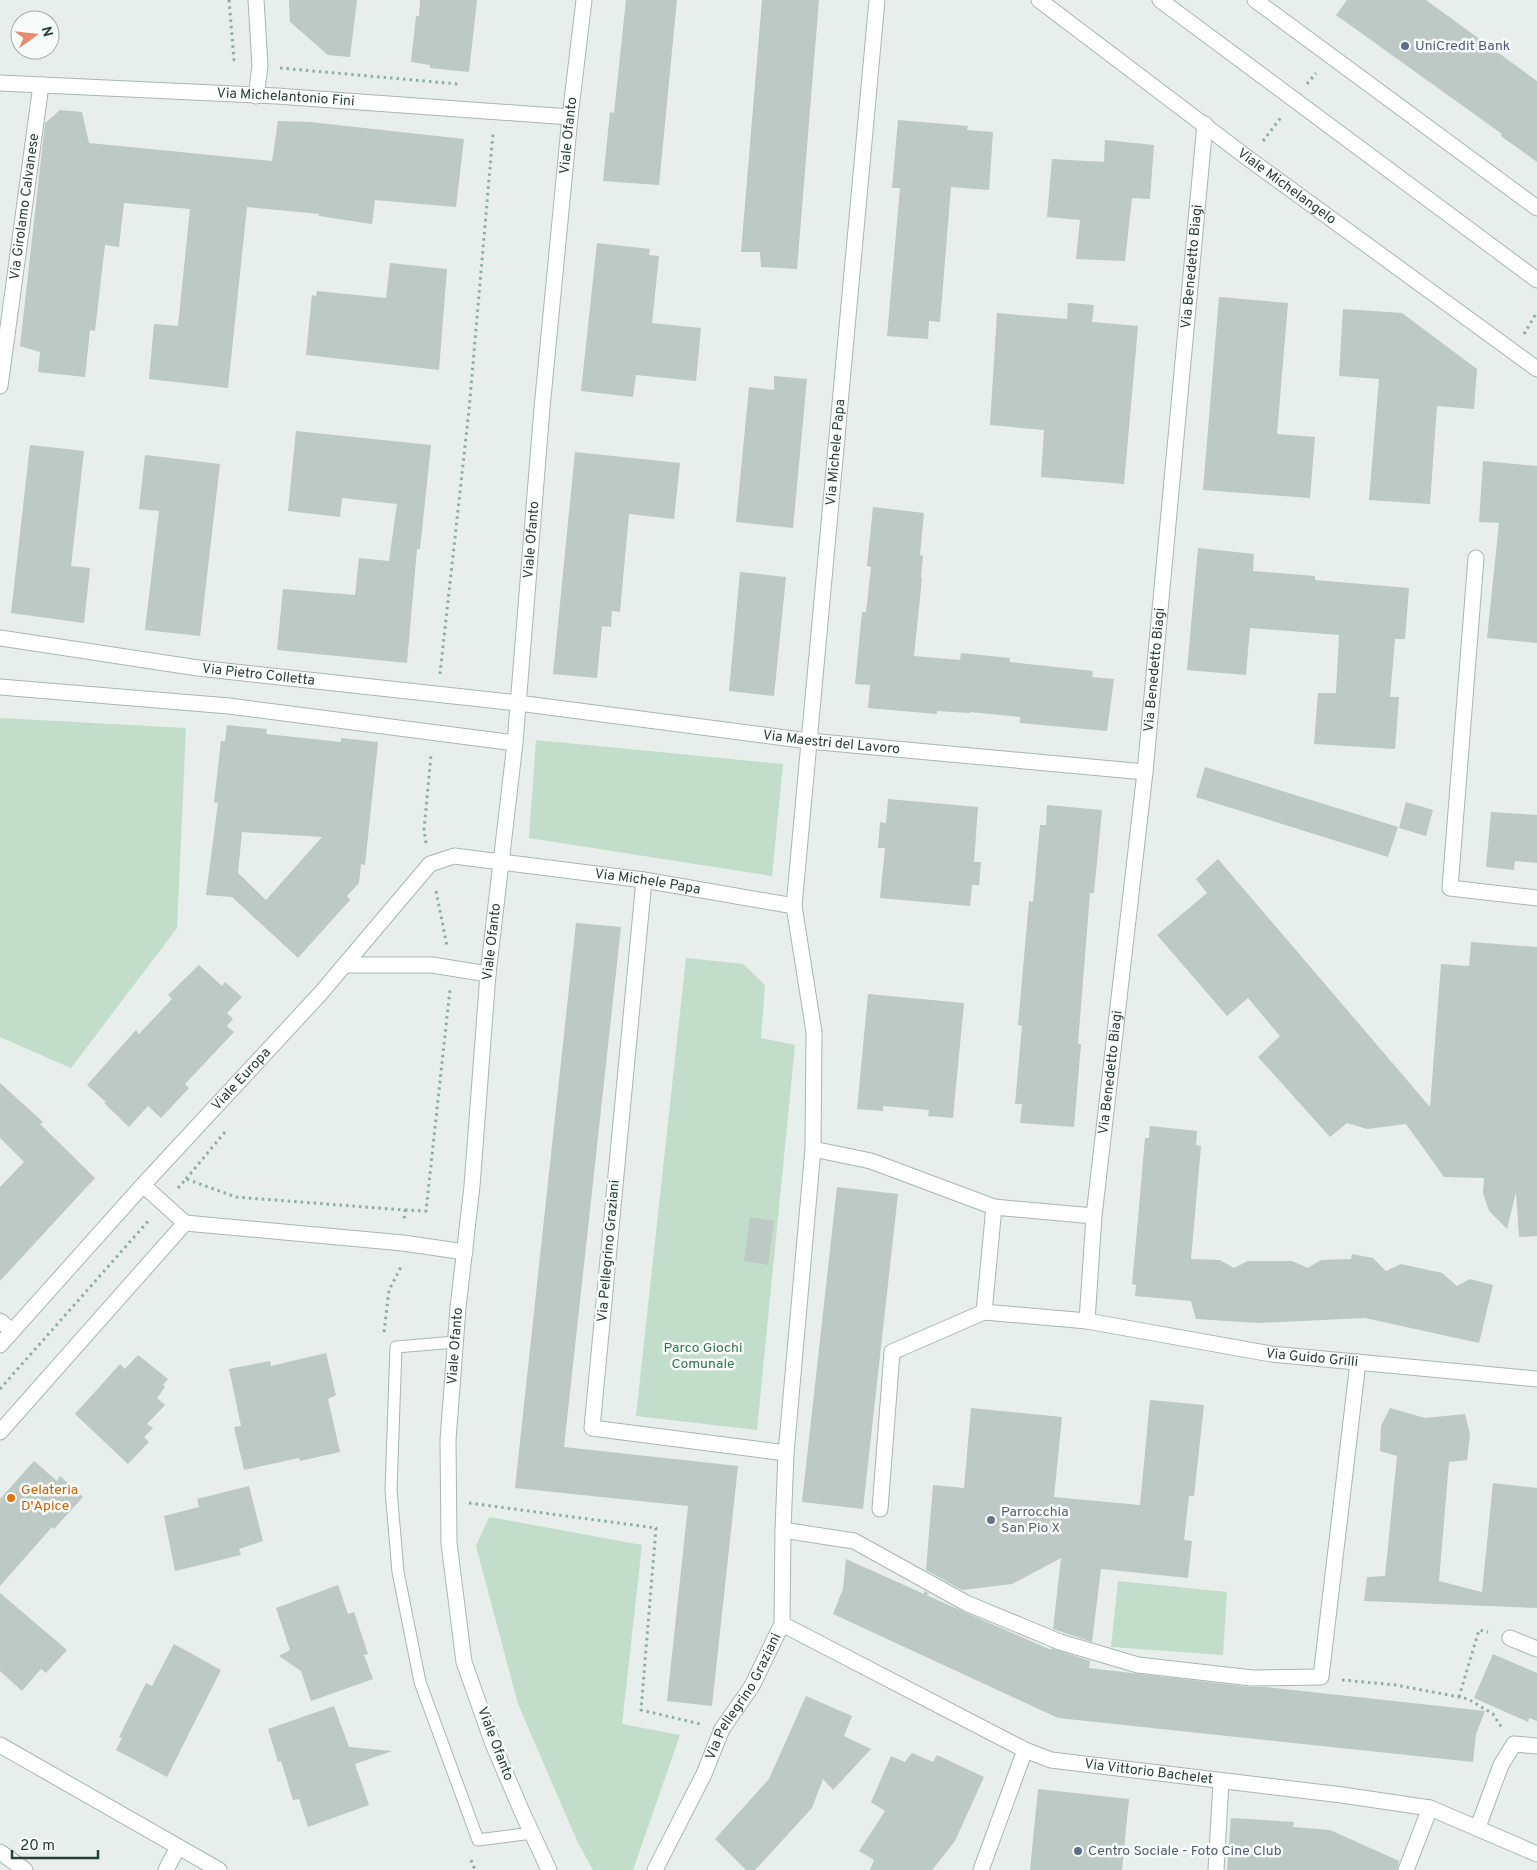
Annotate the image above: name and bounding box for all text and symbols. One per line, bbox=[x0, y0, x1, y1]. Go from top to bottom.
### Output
north arrow bbox=[10, 10, 60, 60]
text: N bbox=[37, 25, 56, 39]
place label: UniCredit Bank bbox=[1415, 38, 1510, 55]
marker: UniCredit Bank bbox=[1399, 40, 1411, 52]
street label: Via Michelantonio Fini bbox=[216, 85, 355, 110]
street label: Viale Ofanto bbox=[556, 96, 581, 175]
street label: Via Girolamo Calvanese bbox=[6, 132, 43, 281]
street label: Viale Michelangelo bbox=[1234, 145, 1340, 228]
street label: Via Benedetto Biagi bbox=[1178, 204, 1206, 329]
street label: Via Michele Papa bbox=[822, 398, 849, 506]
street label: Viale Ofanto bbox=[520, 500, 543, 579]
street label: Via Benedetto Biagi bbox=[1140, 607, 1169, 733]
street label: Via Pietro Colletta bbox=[201, 660, 316, 689]
street label: Via Maestri del Lavoro bbox=[762, 727, 901, 758]
street label: Via Michele Papa bbox=[594, 865, 702, 898]
street label: Viale Ofanto bbox=[479, 902, 505, 981]
street label: Via Benedetto Biagi bbox=[1095, 1010, 1126, 1135]
street label: Viale Europa bbox=[208, 1044, 274, 1114]
street label: Via Pellegrino Graziani bbox=[594, 1179, 624, 1323]
street label: Viale Ofanto bbox=[444, 1307, 467, 1385]
park label: Parco Giochi Comunale bbox=[663, 1340, 743, 1373]
street label: Via Guido Grilli bbox=[1264, 1345, 1359, 1371]
place label: Gelateria D'Apice bbox=[21, 1482, 78, 1515]
marker: Gelateria D'Apice bbox=[5, 1492, 17, 1504]
place label: Parrocchia San Pio X bbox=[1001, 1504, 1069, 1537]
marker: Parrocchia San Pio X bbox=[985, 1514, 997, 1526]
street label: Via Pellegrino Graziani bbox=[702, 1630, 785, 1763]
street label: Viale Ofanto bbox=[473, 1705, 517, 1783]
street label: Via Vittorio Bachelet bbox=[1083, 1756, 1214, 1788]
scale bar bbox=[12, 1828, 99, 1860]
text: 20 m bbox=[20, 1837, 55, 1856]
place label: Centro Sociale - Foto Cine Club bbox=[1088, 1843, 1282, 1860]
marker: Centro Sociale - Foto Cine Club bbox=[1072, 1845, 1084, 1857]

